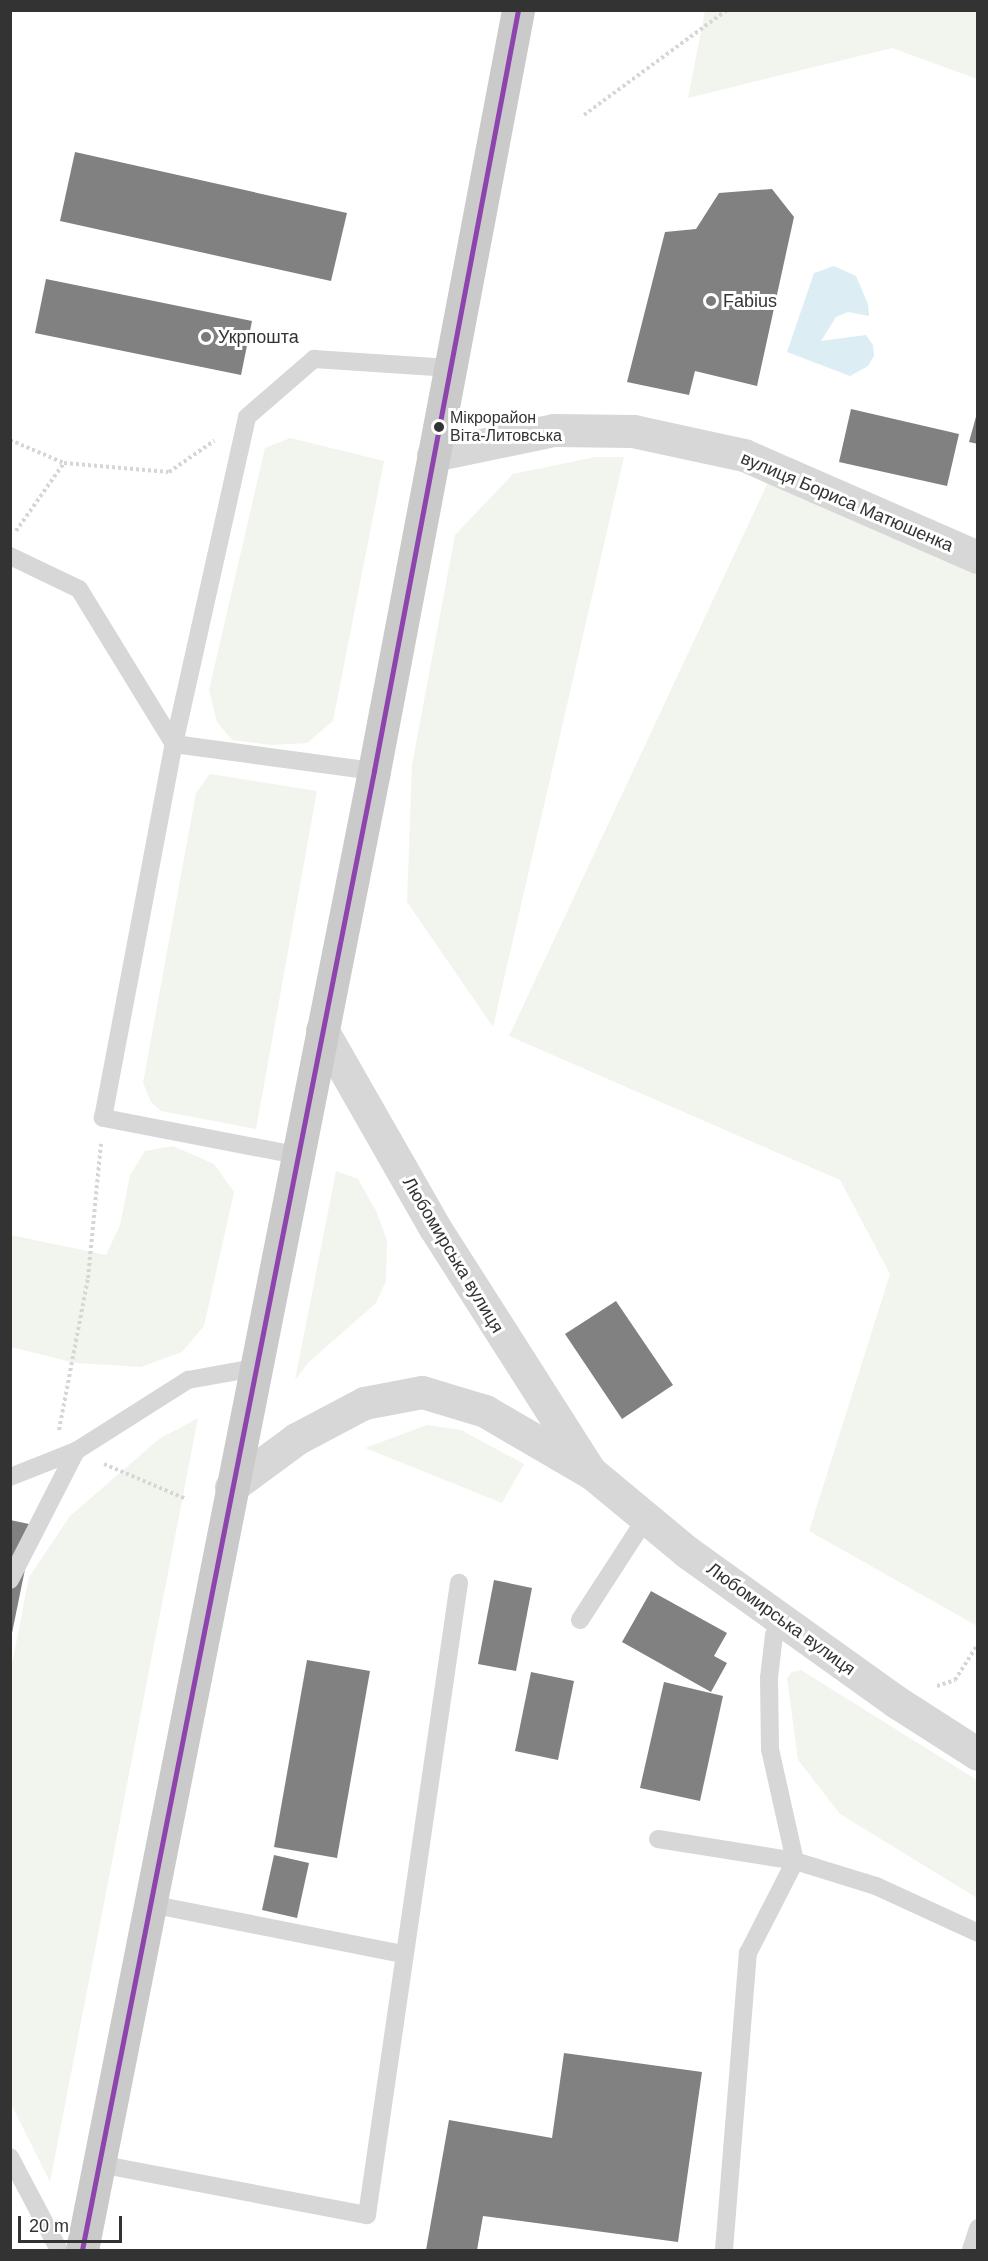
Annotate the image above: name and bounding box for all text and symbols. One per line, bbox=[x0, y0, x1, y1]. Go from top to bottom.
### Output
place label: Fabius bbox=[723, 290, 777, 312]
marker: Fabius bbox=[704, 294, 718, 308]
place label: Укрпошта bbox=[218, 326, 299, 348]
marker: Укрпошта bbox=[199, 330, 213, 344]
place label: Мікрорайон Віта-Литовська bbox=[450, 408, 562, 446]
marker: Мікрорайон Віта-Литовська bbox=[433, 421, 445, 433]
street label: вулиця Бориса Матюшенка bbox=[738, 447, 956, 557]
street label: Любомирська вулиця bbox=[398, 1173, 508, 1337]
street label: Любомирська вулиця bbox=[703, 1558, 859, 1680]
scale bar bbox=[21, 2204, 124, 2242]
text: 20 m bbox=[29, 2216, 69, 2236]

